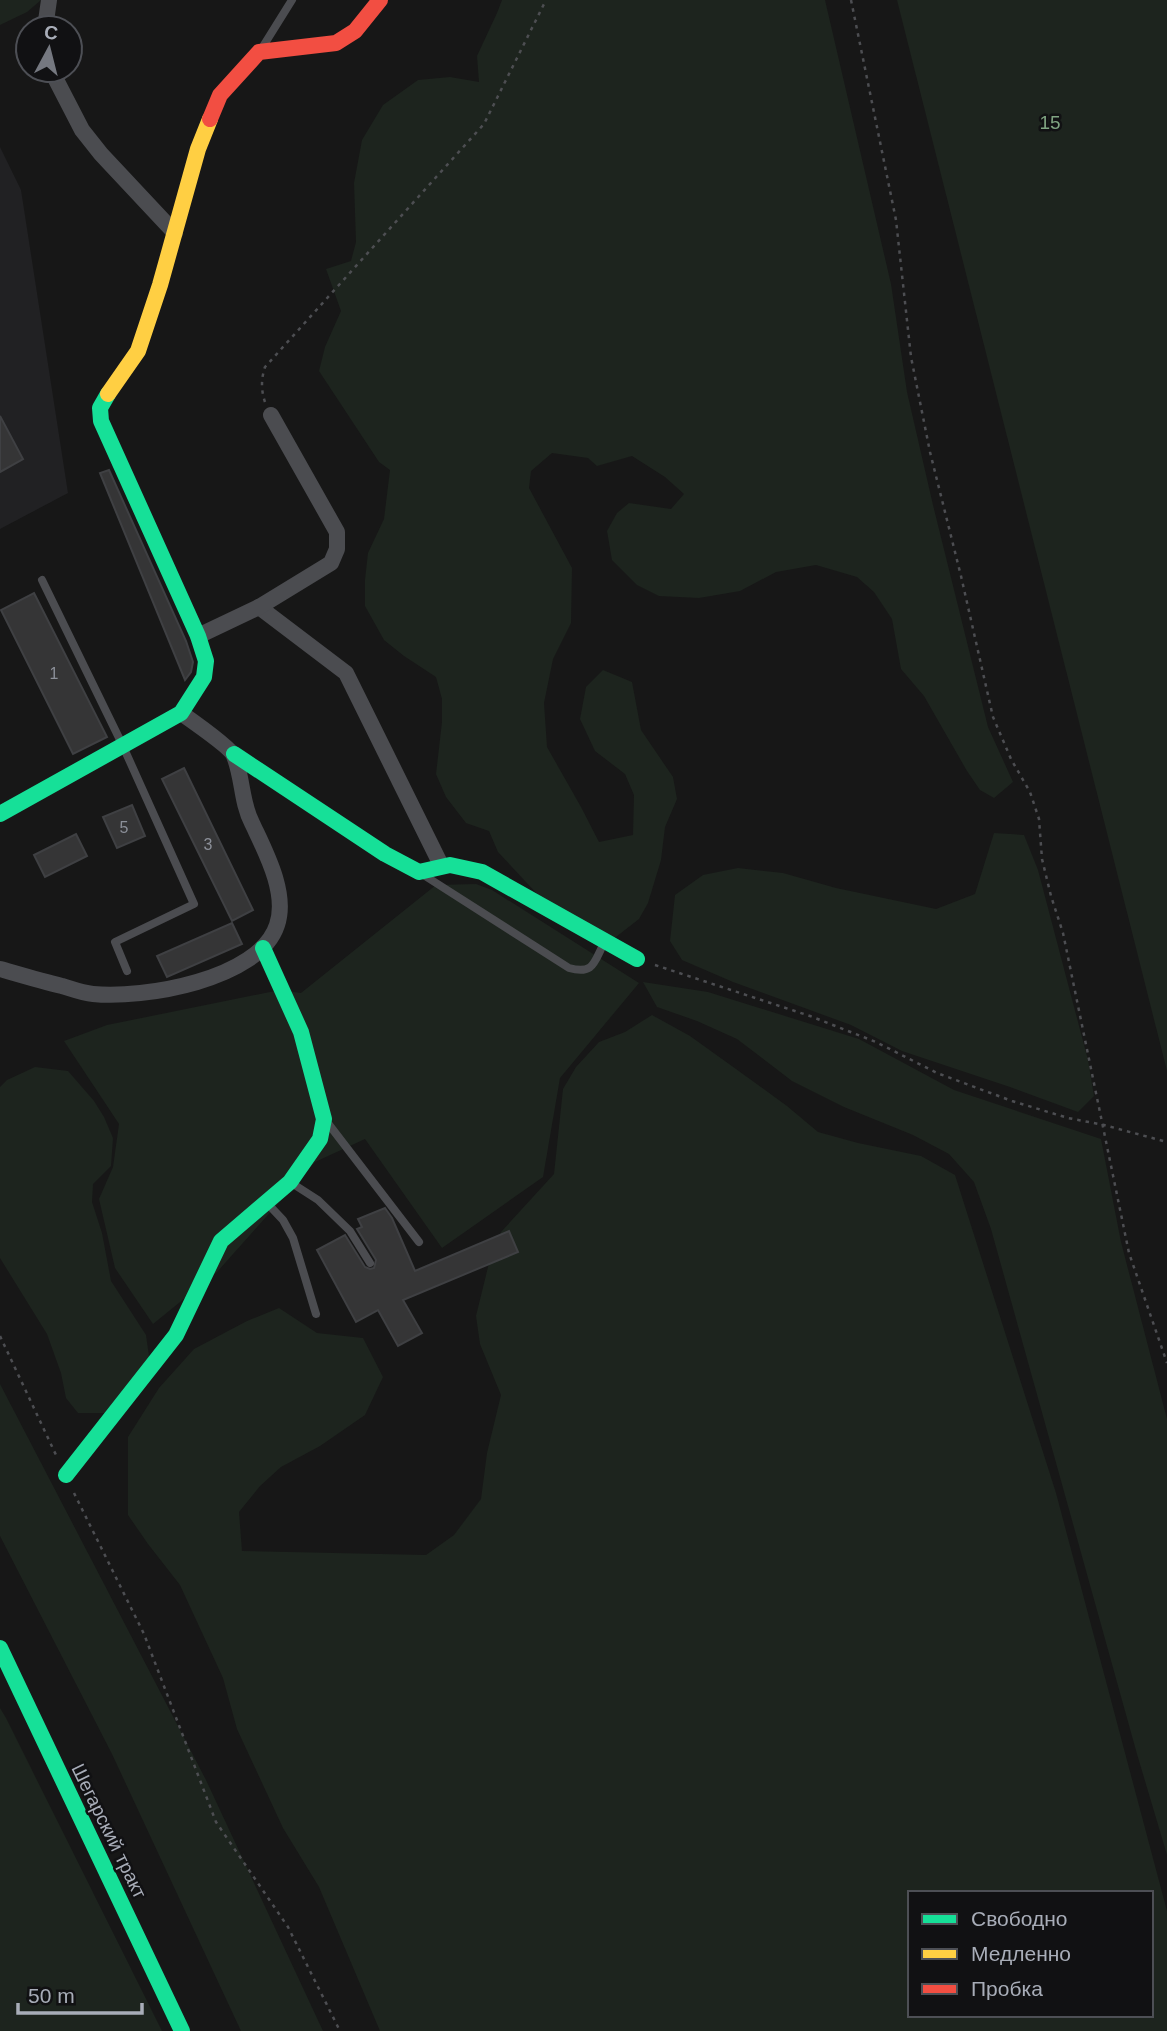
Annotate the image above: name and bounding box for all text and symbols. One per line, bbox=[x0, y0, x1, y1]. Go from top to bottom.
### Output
north arrow bbox=[14, 14, 84, 84]
text: С bbox=[43, 21, 59, 44]
park label: 15 bbox=[1039, 112, 1061, 133]
house number: 1 bbox=[50, 665, 59, 682]
house number: 5 bbox=[120, 819, 129, 836]
house number: 3 bbox=[204, 836, 213, 853]
street label: Шегарский тракт bbox=[67, 1760, 151, 1902]
legend bbox=[908, 1891, 1153, 2017]
text: Свободно bbox=[971, 1907, 1068, 1930]
text: Медленно bbox=[971, 1942, 1071, 1965]
scale bar bbox=[18, 1972, 142, 2016]
text: Пробка bbox=[971, 1977, 1043, 2000]
text: 50 m bbox=[28, 1984, 75, 2007]

